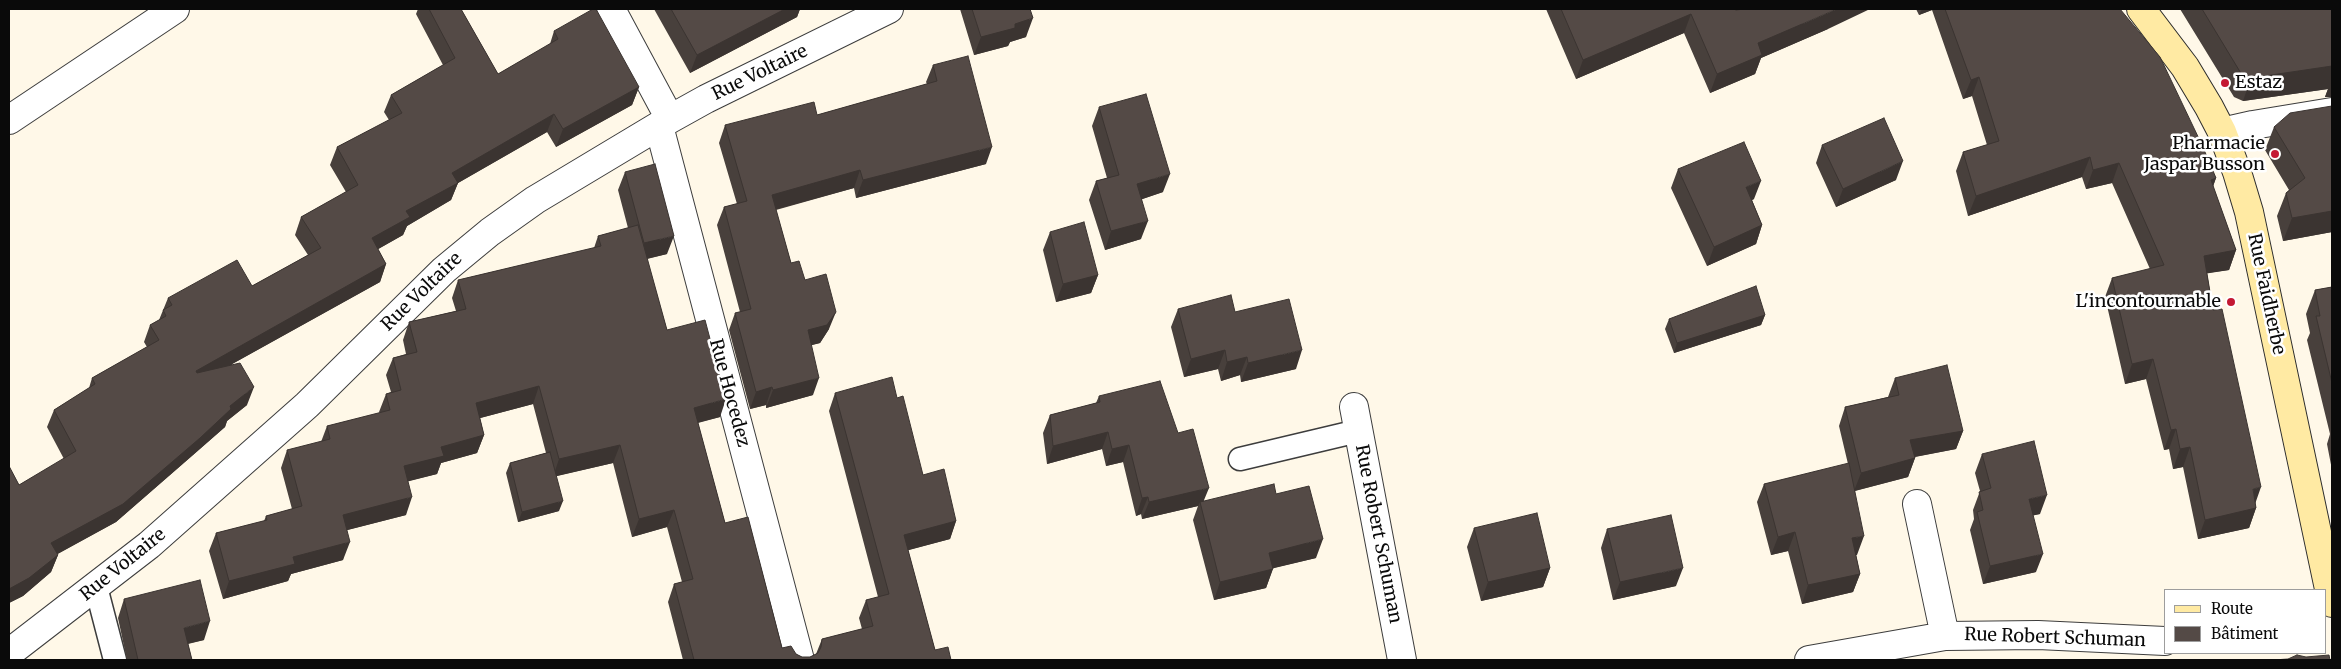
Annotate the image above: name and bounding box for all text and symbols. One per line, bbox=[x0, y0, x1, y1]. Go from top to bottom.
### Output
street label: Rue Voltaire bbox=[709, 41, 811, 105]
place label: Estaz bbox=[2235, 72, 2282, 94]
marker: Estaz bbox=[2219, 77, 2231, 89]
place label: Pharmacie Jaspar Busson bbox=[2144, 133, 2265, 176]
marker: Pharmacie Jaspar Busson bbox=[2269, 148, 2281, 160]
street label: Rue Faidherbe bbox=[2243, 231, 2289, 357]
street label: Rue Voltaire bbox=[377, 248, 467, 336]
place label: L'incontournable bbox=[2075, 291, 2221, 313]
marker: L'incontournable bbox=[2225, 296, 2237, 308]
street label: Rue Hocedez bbox=[704, 337, 754, 449]
street label: Rue Robert Schuman bbox=[1350, 443, 1406, 625]
street label: Rue Voltaire bbox=[76, 524, 170, 606]
legend bbox=[2164, 589, 2326, 654]
text: Route bbox=[2211, 599, 2253, 618]
street label: Rue Robert Schuman bbox=[1964, 624, 2146, 652]
text: Bâtiment bbox=[2211, 624, 2278, 643]

